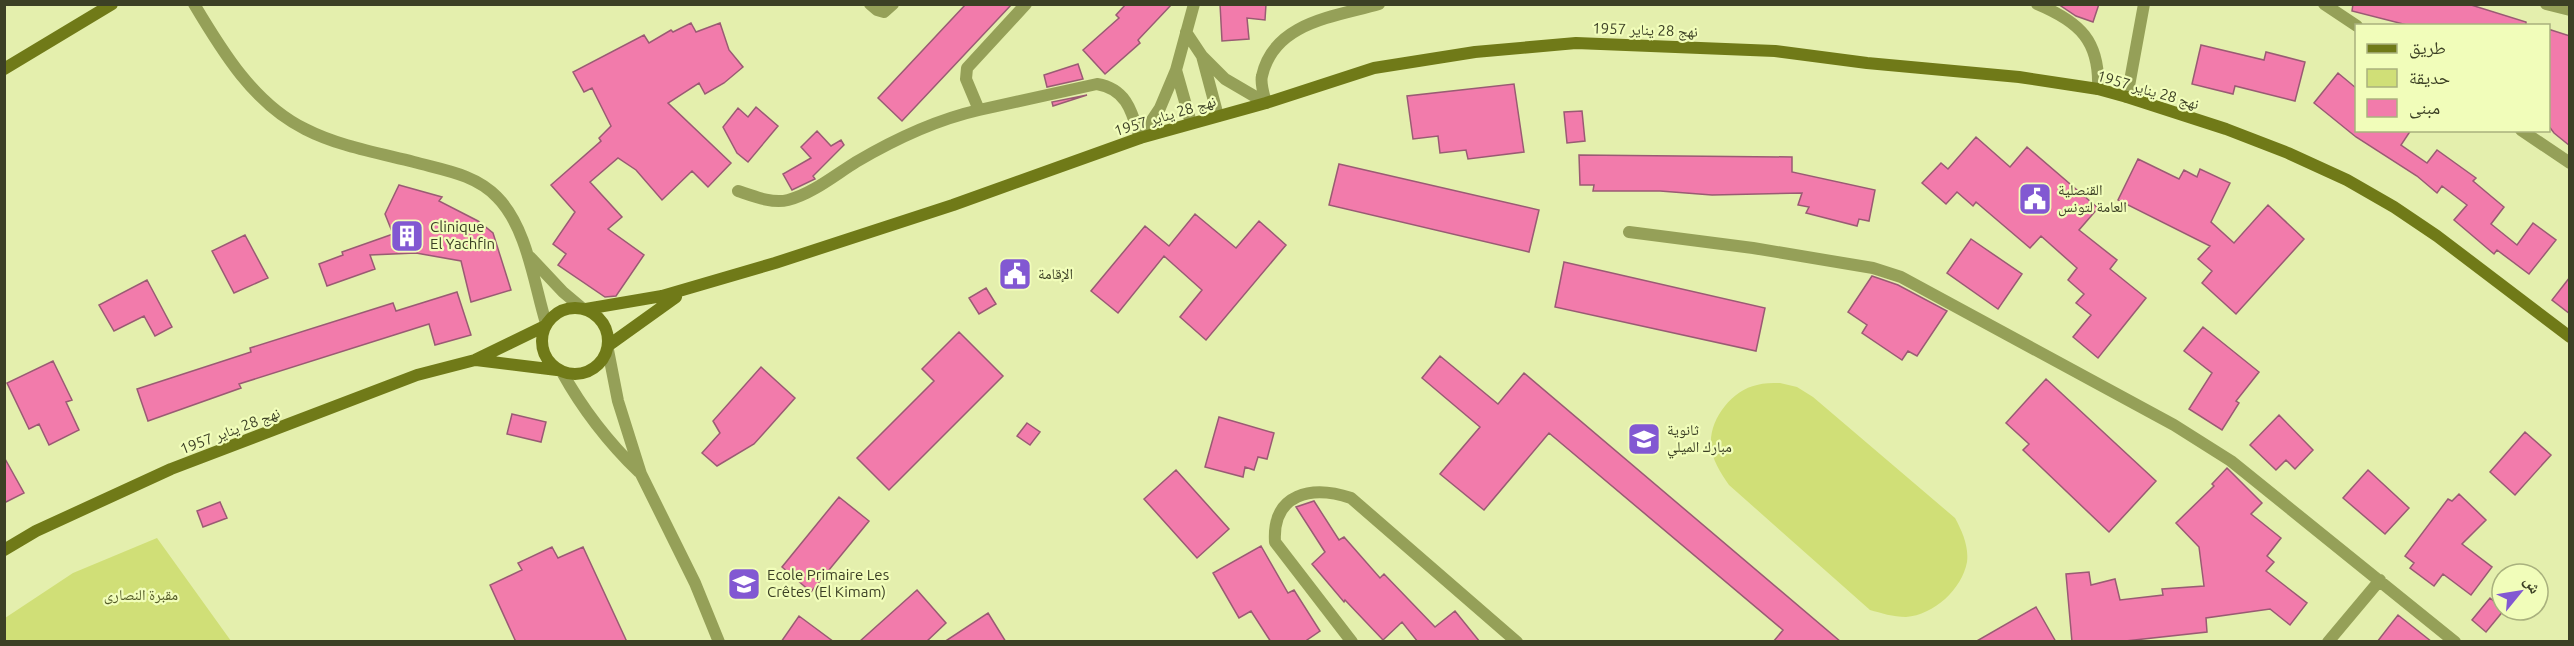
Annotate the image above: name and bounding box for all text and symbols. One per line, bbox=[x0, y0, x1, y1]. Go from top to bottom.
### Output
street label: نهج 28 يناير 1957 bbox=[1592, 19, 1698, 42]
legend bbox=[2355, 24, 2550, 132]
text: طريق bbox=[2409, 37, 2446, 59]
street label: نهج 28 يناير 1957 bbox=[2095, 67, 2201, 114]
text: حديقة bbox=[2409, 67, 2450, 88]
street label: نهج 28 يناير 1957 bbox=[1112, 92, 1218, 141]
text: مبنى bbox=[2409, 97, 2440, 119]
public building icon: القنصلية العامة لتونس bbox=[2017, 181, 2053, 217]
place label: القنصلية العامة لتونس bbox=[2058, 181, 2127, 217]
building icon: Clinique El Yachfin bbox=[389, 218, 425, 254]
place label: Clinique El Yachfin bbox=[430, 218, 495, 252]
public building icon: الإقامة bbox=[997, 256, 1033, 292]
place label: الإقامة bbox=[1038, 265, 1073, 283]
street label: نهج 28 يناير 1957 bbox=[178, 404, 283, 459]
school or university icon: ثانوية مبارك الميلي bbox=[1626, 421, 1662, 457]
place label: ثانوية مبارك الميلي bbox=[1667, 421, 1732, 459]
north arrow bbox=[2490, 562, 2550, 622]
school or university icon: Ecole Primaire Les Crêtes (El Kimam) bbox=[726, 566, 762, 602]
place label: Ecole Primaire Les Crêtes (El Kimam) bbox=[767, 566, 889, 600]
text: ش bbox=[2520, 573, 2545, 597]
park label: مقبرة النصارى bbox=[104, 586, 178, 605]

